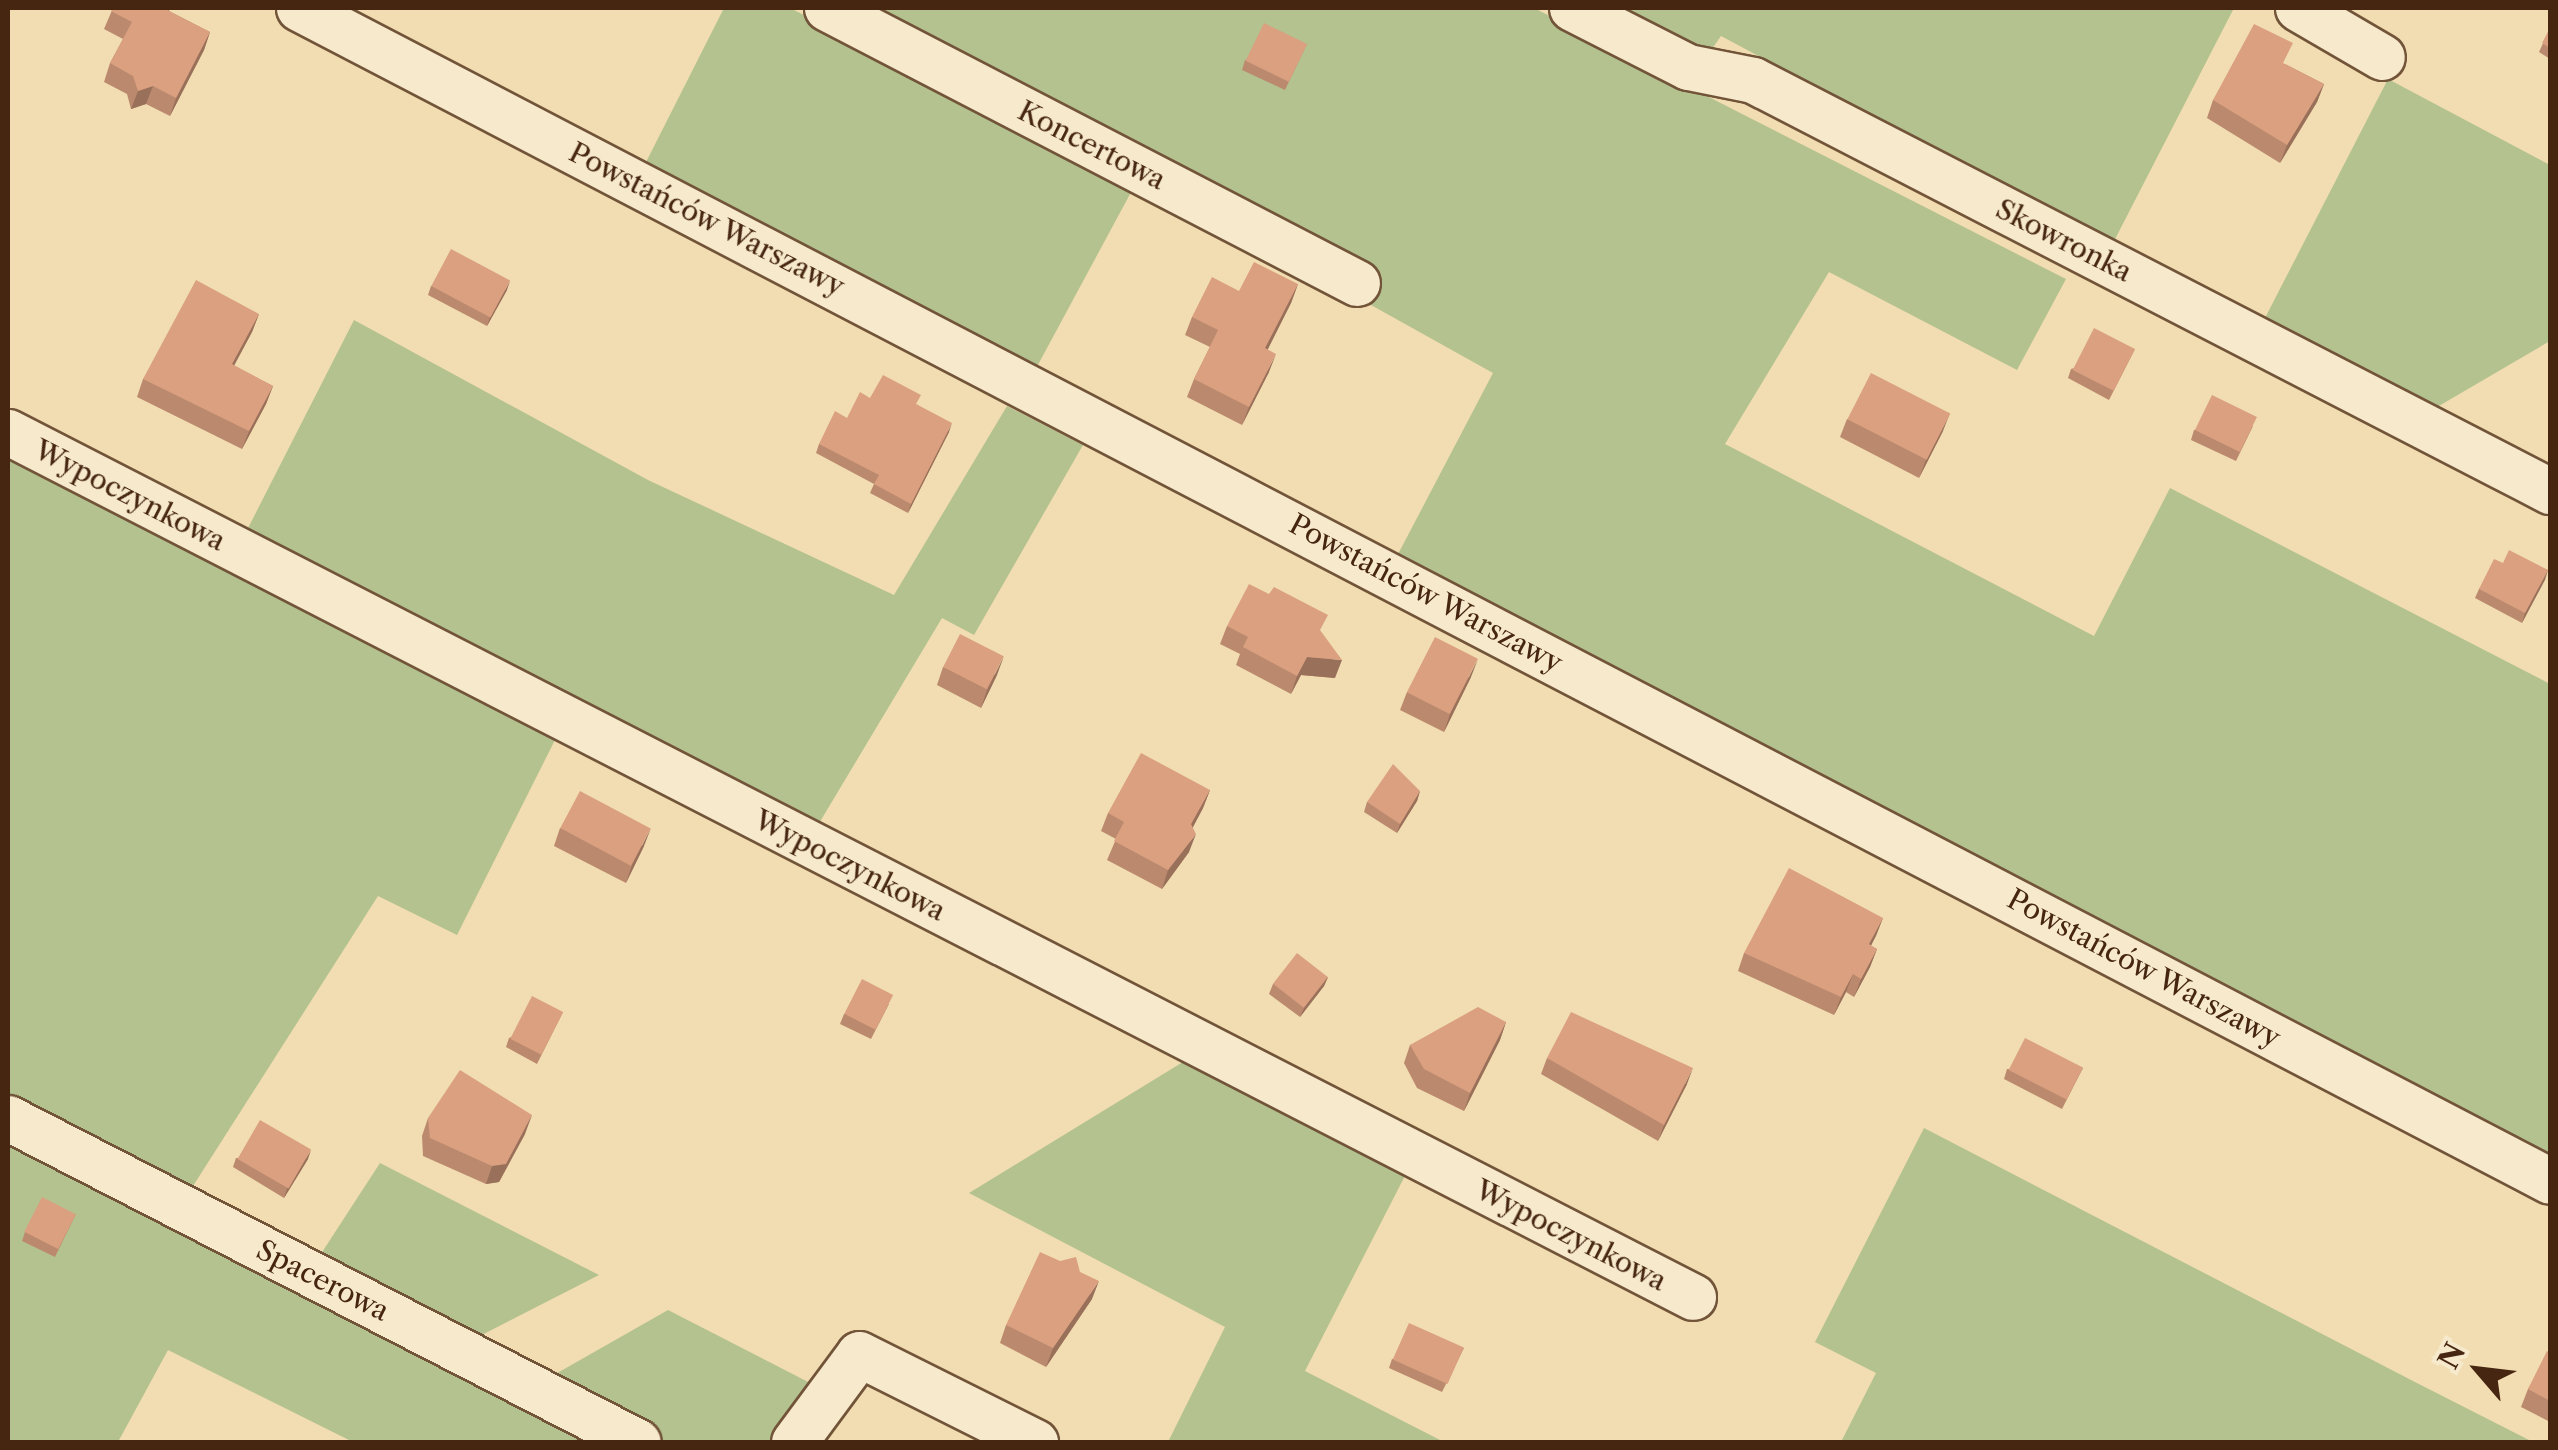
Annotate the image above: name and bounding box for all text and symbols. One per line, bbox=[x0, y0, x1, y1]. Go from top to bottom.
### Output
street label: Koncertowa bbox=[1013, 93, 1171, 197]
street label: Powstańców Warszawy bbox=[563, 134, 851, 304]
street label: Skowronka bbox=[1990, 191, 2138, 289]
street label: Wypoczynkowa bbox=[29, 432, 231, 558]
street label: Powstańców Warszawy bbox=[1283, 506, 1569, 680]
street label: Wypoczynkowa bbox=[749, 802, 951, 928]
street label: Powstańców Warszawy bbox=[2001, 881, 2287, 1055]
street label: Wypoczynkowa bbox=[1470, 1172, 1672, 1298]
street label: Spacerowa bbox=[251, 1232, 395, 1328]
north arrow bbox=[2428, 1320, 2528, 1420]
text: N bbox=[2431, 1337, 2472, 1375]

